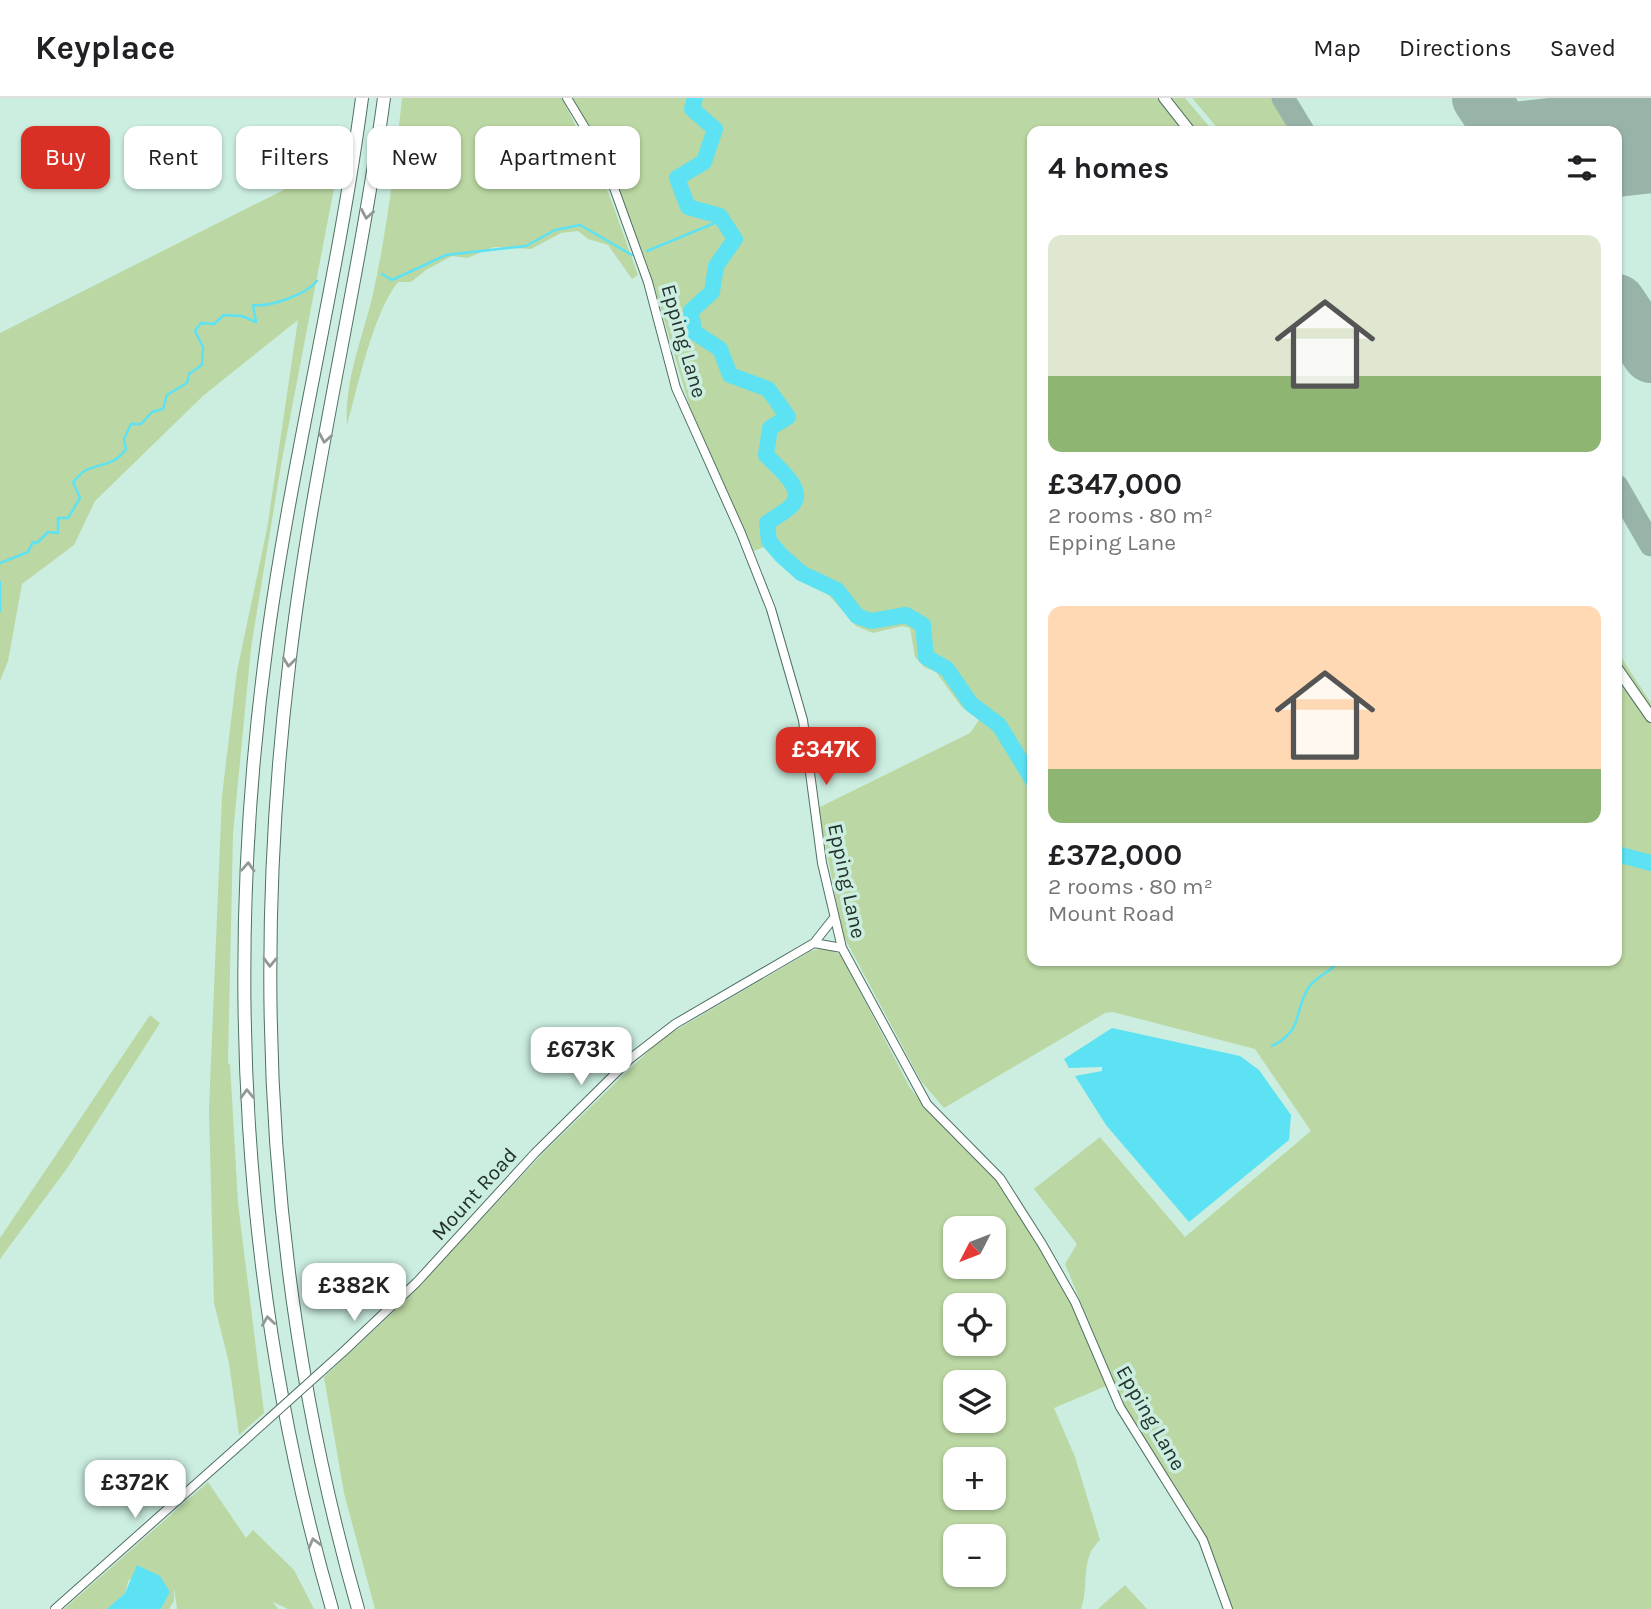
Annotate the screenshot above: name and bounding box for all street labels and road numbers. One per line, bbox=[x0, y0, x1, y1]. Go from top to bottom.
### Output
street label: Epping Lane bbox=[656, 281, 712, 401]
street label: Epping Lane bbox=[823, 821, 871, 941]
street label: Mount Road bbox=[426, 1143, 522, 1245]
street label: Epping Lane bbox=[1111, 1361, 1191, 1475]

